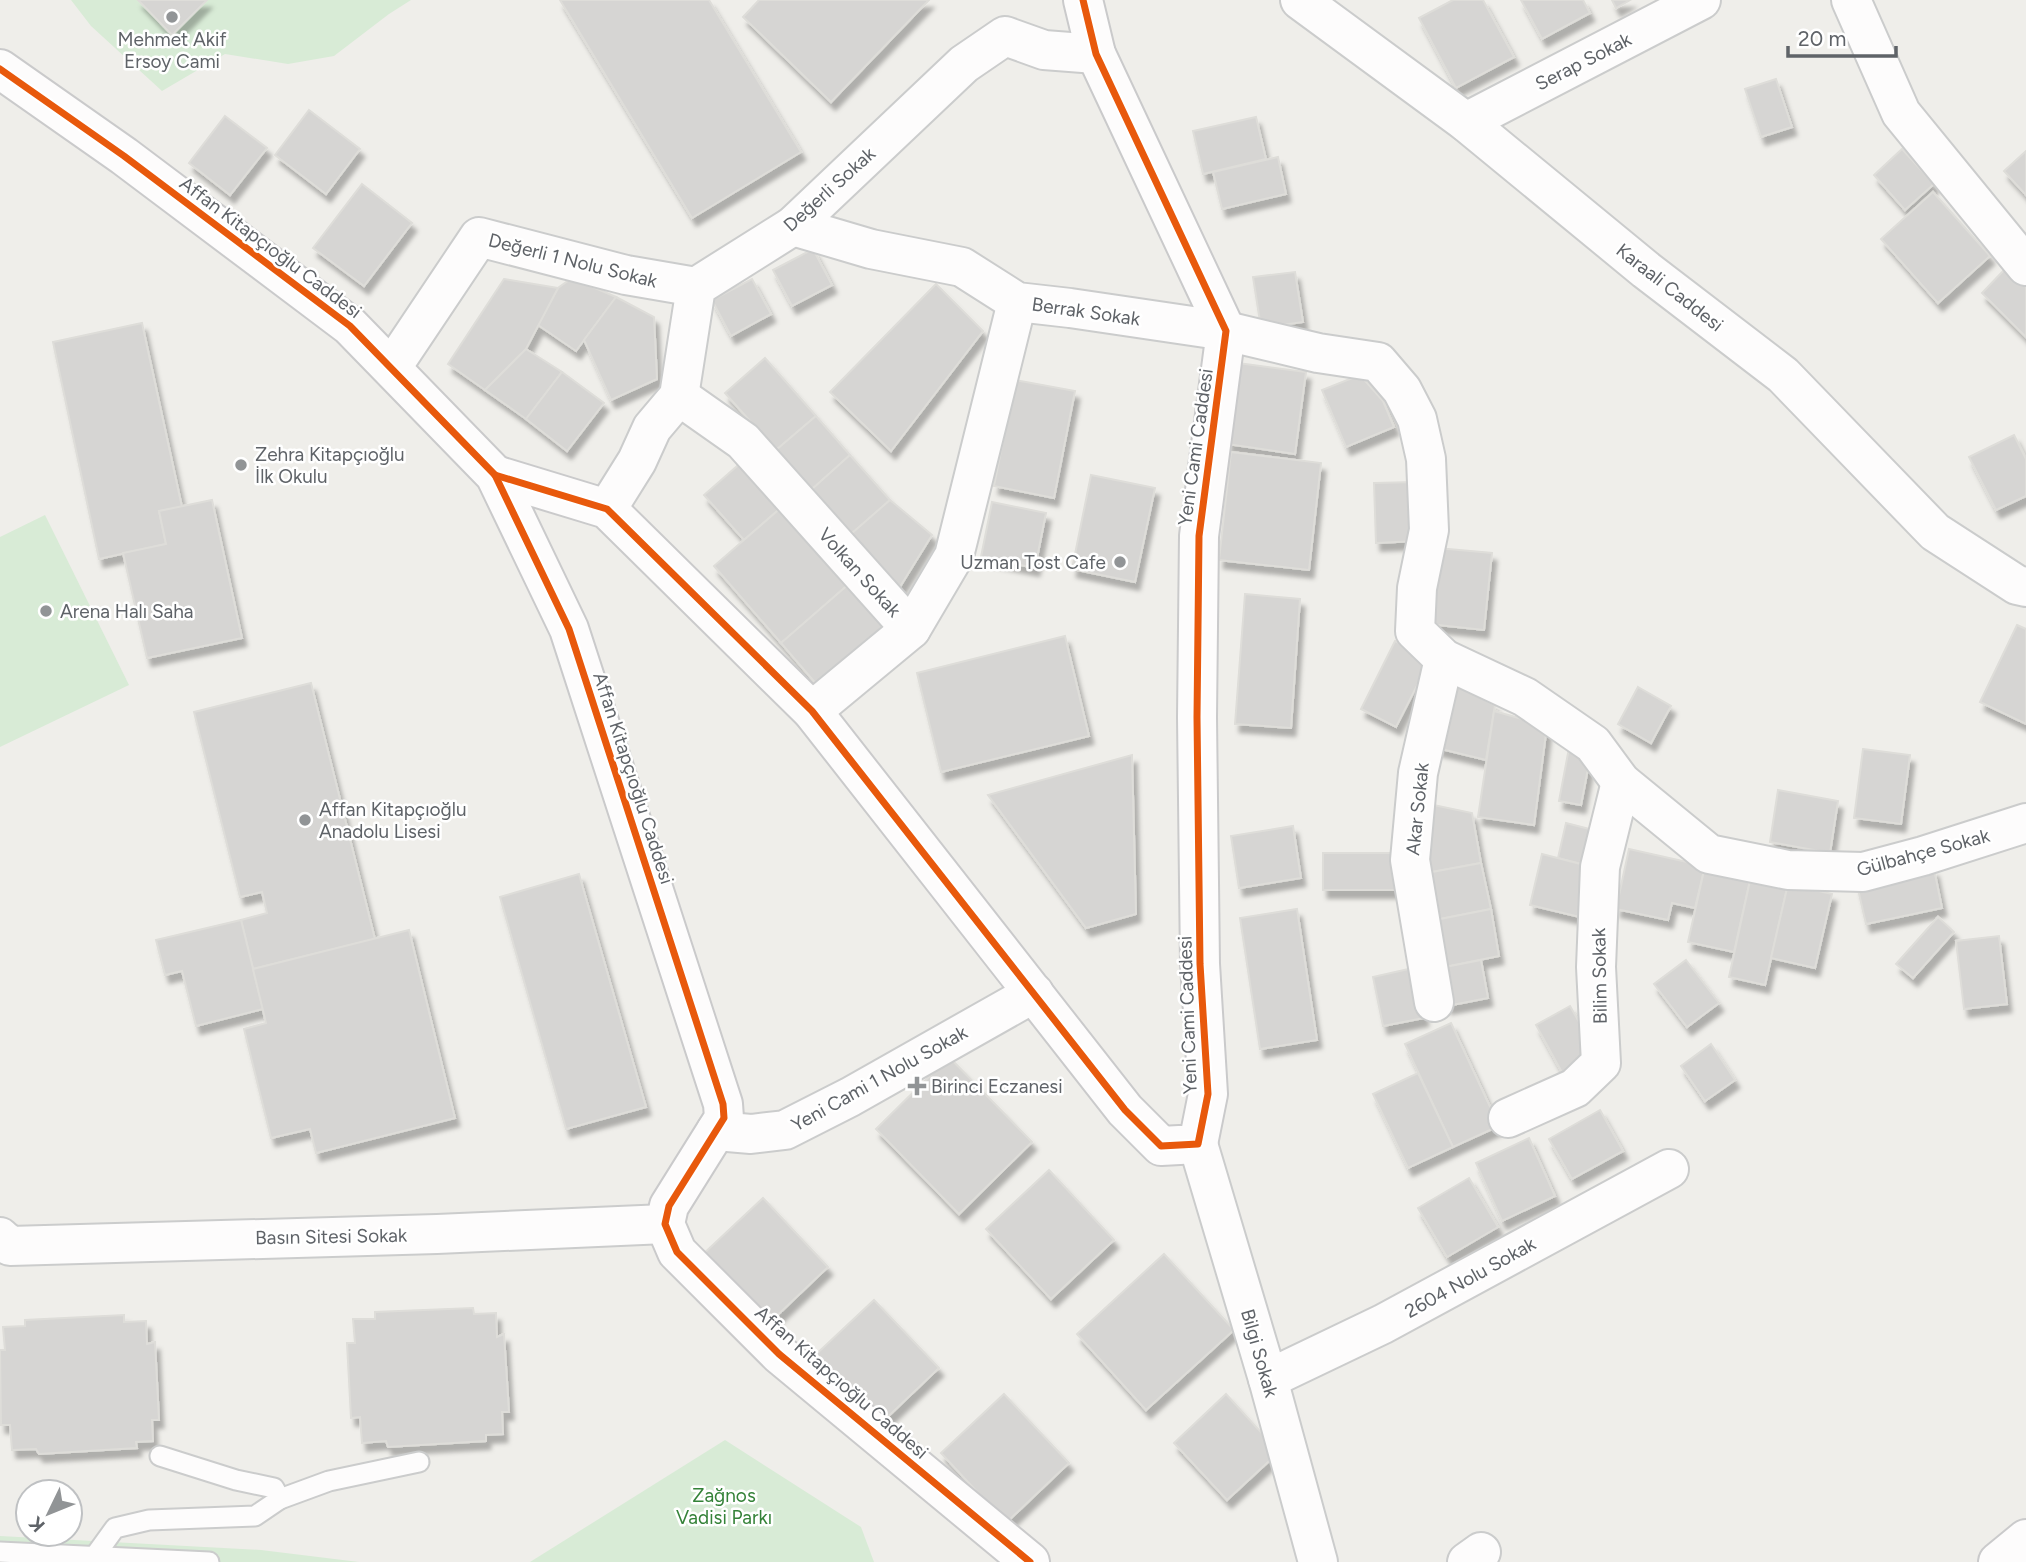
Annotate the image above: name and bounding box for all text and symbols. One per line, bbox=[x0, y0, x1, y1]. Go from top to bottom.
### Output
marker: Mehmet Akif Ersoy Cami bbox=[164, 9, 180, 25]
scale bar bbox=[1788, 14, 1896, 58]
text: 20 m bbox=[1798, 26, 1846, 51]
street label: Serap Sokak bbox=[1531, 27, 1636, 95]
place label: Mehmet Akif Ersoy Cami bbox=[118, 28, 226, 73]
street label: Değerli Sokak bbox=[779, 142, 880, 236]
street label: Affan Kitapçıoğlu Caddesi bbox=[175, 172, 366, 323]
street label: Değerli 1 Nolu Sokak bbox=[486, 228, 660, 293]
street label: Karaali Caddesi bbox=[1612, 238, 1728, 336]
street label: Berrak Sokak bbox=[1030, 293, 1142, 331]
street label: Yeni Cami Caddesi bbox=[1173, 367, 1218, 527]
place label: Zehra Kitapçıoğlu İlk Okulu bbox=[255, 443, 405, 488]
marker: Zehra Kitapçıoğlu İlk Okulu bbox=[233, 457, 249, 473]
street label: Volkan Sokak bbox=[814, 523, 906, 622]
place label: Uzman Tost Cafe bbox=[960, 551, 1106, 574]
marker: Uzman Tost Cafe bbox=[1112, 554, 1128, 570]
place label: Arena Halı Saha bbox=[60, 600, 194, 623]
marker: Arena Halı Saha bbox=[38, 603, 54, 619]
street label: Affan Kitapçıoğlu Caddesi bbox=[588, 669, 679, 887]
street label: Akar Sokak bbox=[1401, 761, 1434, 857]
place label: Affan Kitapçıoğlu Anadolu Lisesi bbox=[319, 798, 467, 843]
marker: Affan Kitapçıoğlu Anadolu Lisesi bbox=[297, 812, 313, 828]
street label: Gülbahçe Sokak bbox=[1854, 823, 1993, 881]
street label: Bilim Sokak bbox=[1587, 927, 1612, 1024]
street label: Yeni Cami Caddesi bbox=[1173, 935, 1202, 1095]
street label: Yeni Cami 1 Nolu Sokak bbox=[787, 1020, 972, 1136]
place label: Birinci Eczanesi bbox=[931, 1075, 1063, 1098]
marker: Birinci Eczanesi bbox=[909, 1078, 925, 1094]
street label: Basın Sitesi Sokak bbox=[255, 1224, 408, 1249]
street label: 2604 Nolu Sokak bbox=[1401, 1232, 1540, 1323]
street label: Affan Kitapçıoğlu Caddesi bbox=[751, 1301, 933, 1464]
street label: Bilgi Sokak bbox=[1236, 1306, 1283, 1401]
north arrow bbox=[14, 1478, 84, 1548]
park label: Zağnos Vadisi Parkı bbox=[676, 1484, 772, 1529]
text: K bbox=[24, 1512, 50, 1537]

